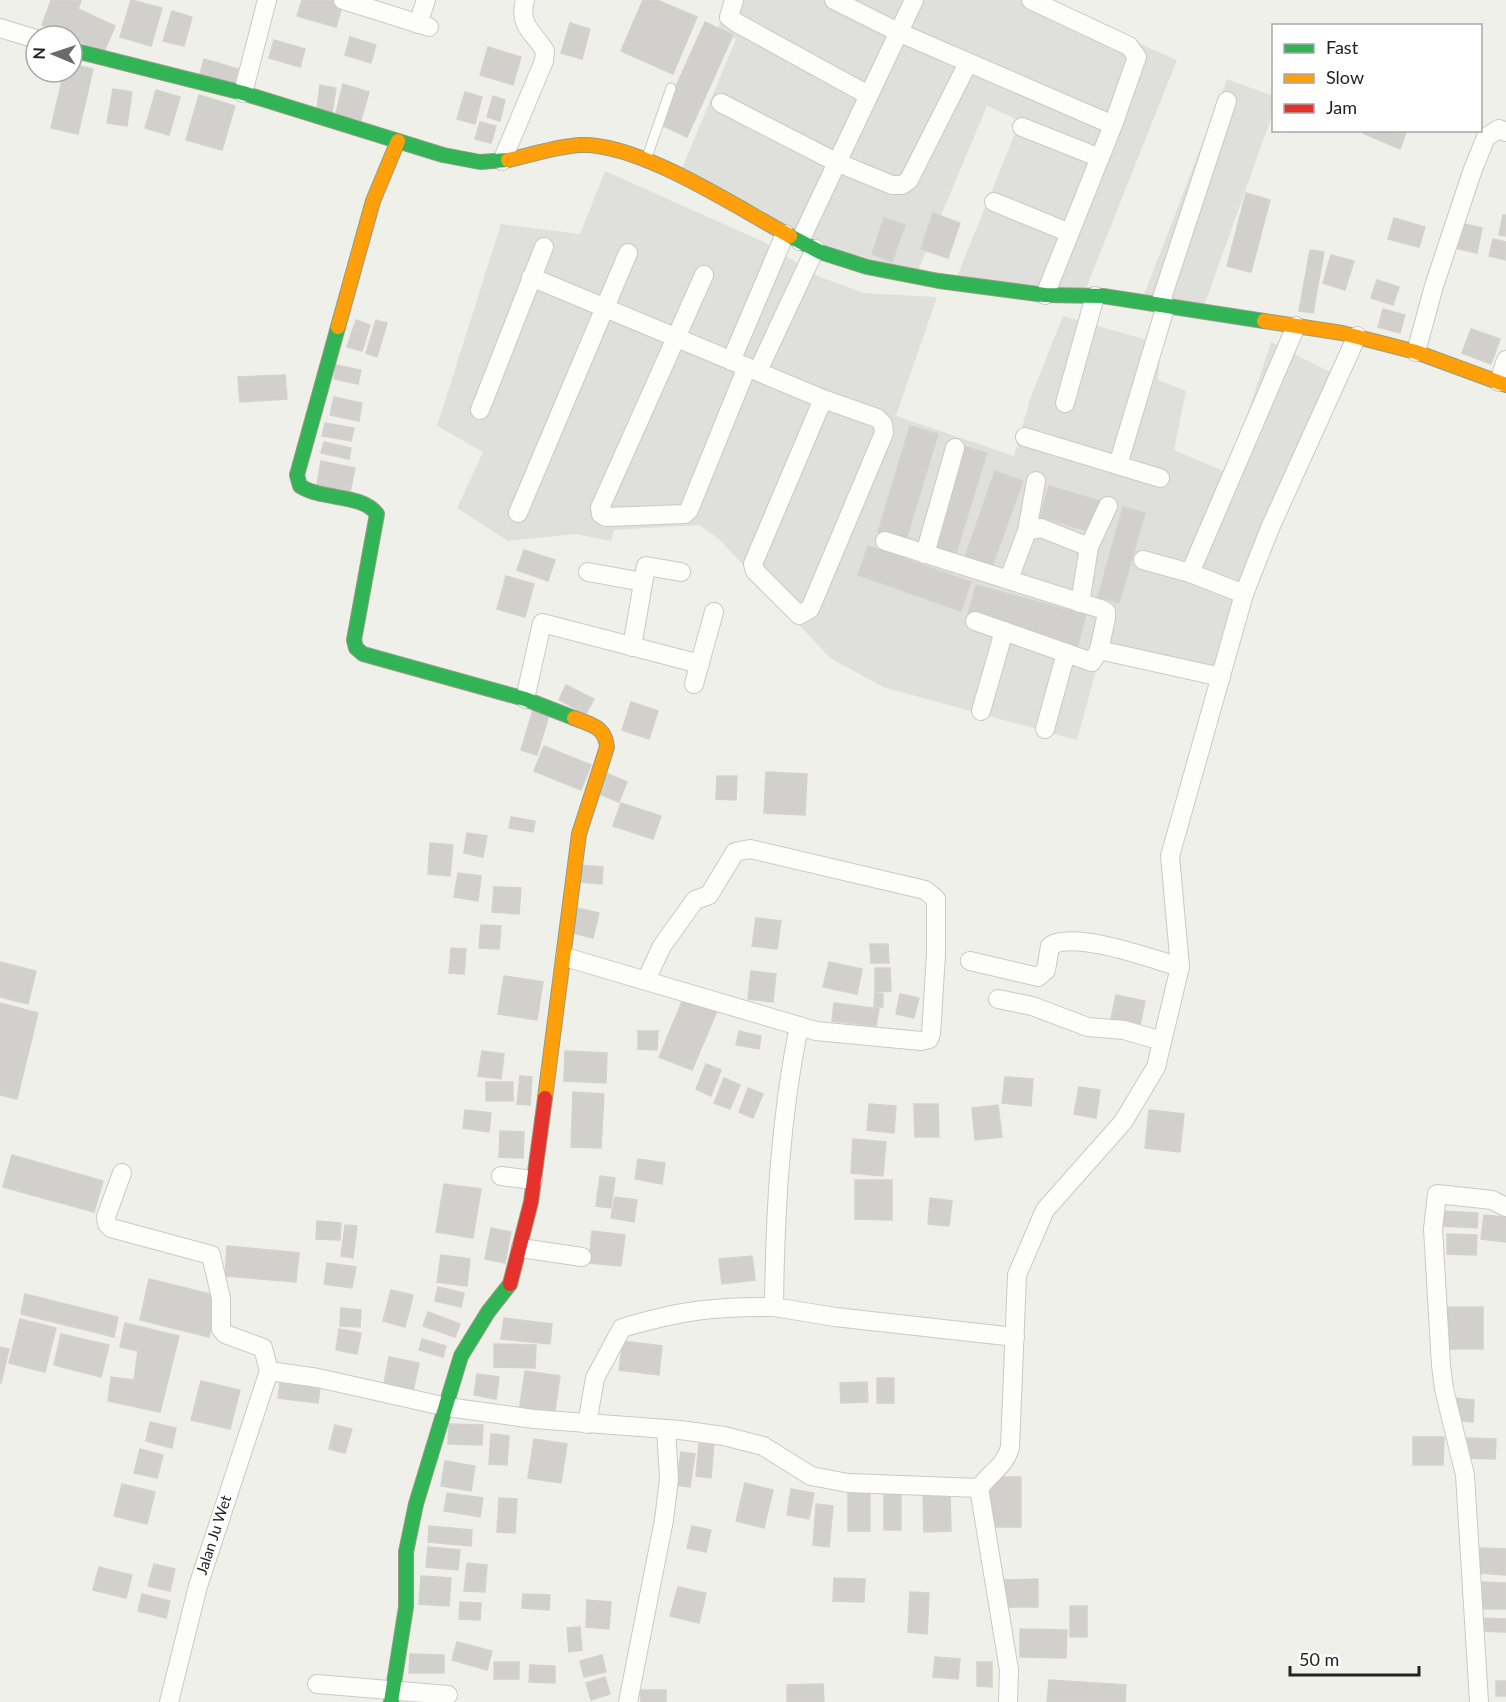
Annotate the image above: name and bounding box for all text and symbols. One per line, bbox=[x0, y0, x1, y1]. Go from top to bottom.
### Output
north arrow bbox=[24, 24, 84, 84]
legend bbox=[1272, 24, 1482, 132]
text: Fast bbox=[1326, 36, 1359, 58]
text: N bbox=[29, 47, 48, 60]
text: Slow bbox=[1326, 66, 1364, 88]
text: Jam bbox=[1326, 96, 1357, 118]
street label: Jalan Ju Wet bbox=[192, 1492, 235, 1577]
scale bar bbox=[1290, 1639, 1419, 1677]
text: 50 m bbox=[1299, 1648, 1339, 1670]

